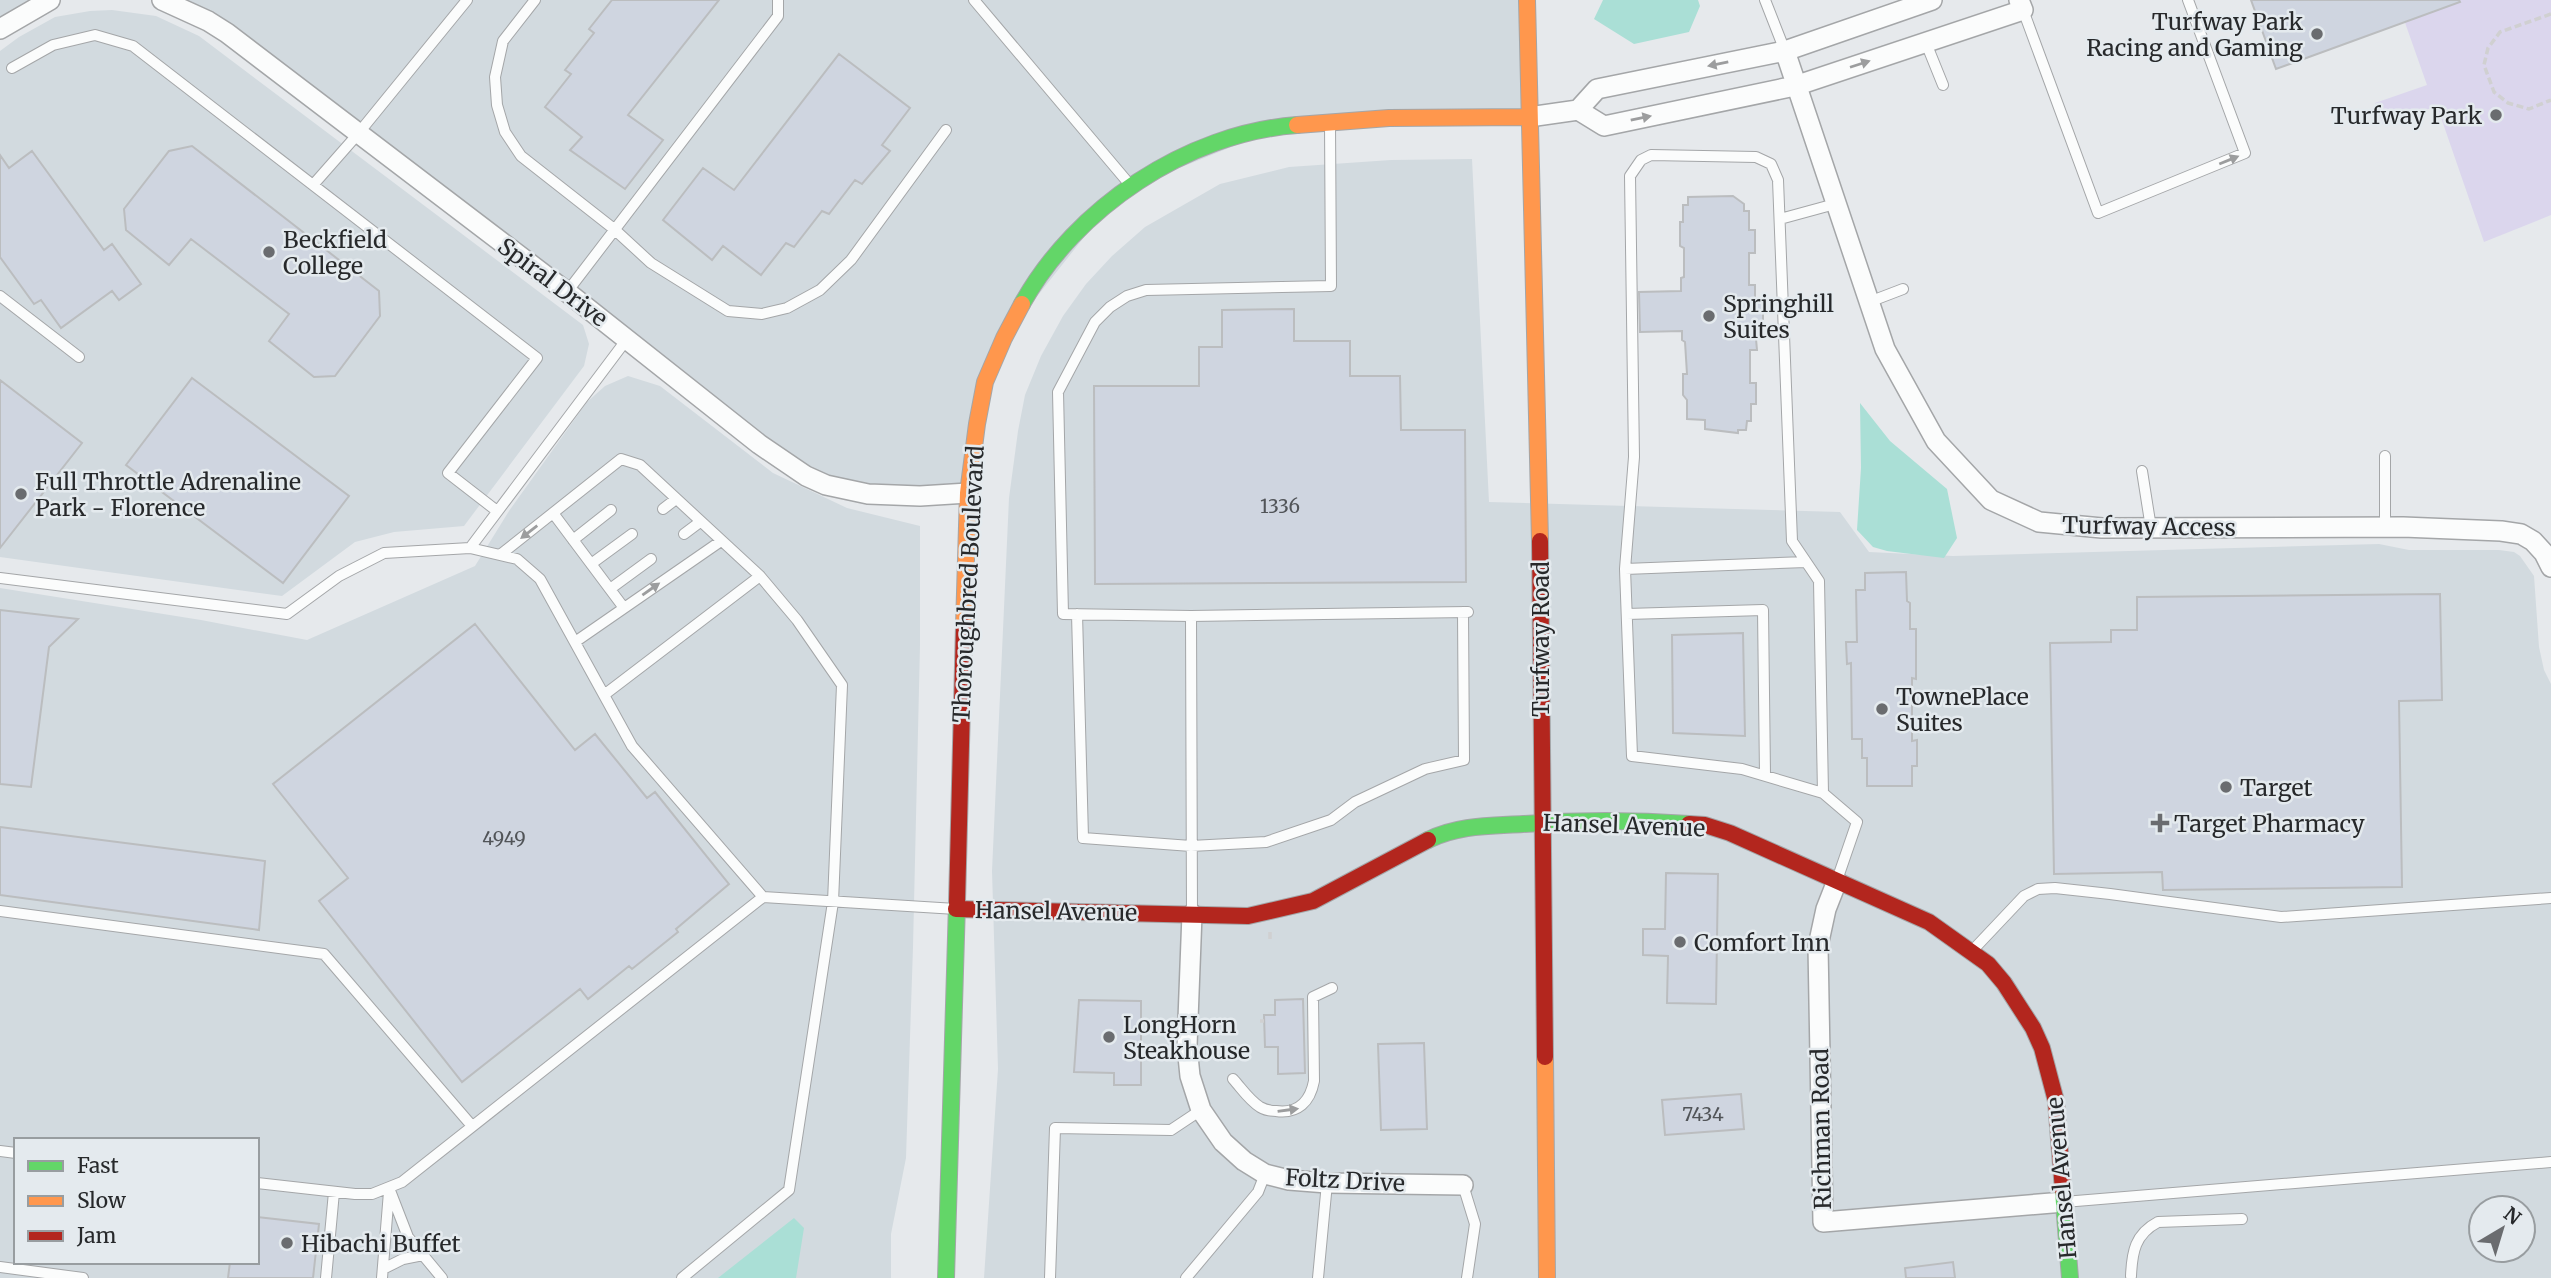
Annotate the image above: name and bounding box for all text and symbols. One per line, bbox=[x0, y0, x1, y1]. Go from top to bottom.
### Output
place label: Turfway Park Racing and Gaming bbox=[2086, 7, 2303, 62]
marker: Turfway Park Racing and Gaming bbox=[2309, 26, 2325, 42]
one-way arrow bbox=[1707, 59, 1729, 70]
one-way arrow bbox=[1850, 59, 1871, 69]
place label: Turfway Park bbox=[2331, 101, 2482, 130]
marker: Turfway Park bbox=[2488, 107, 2504, 123]
one-way arrow bbox=[1630, 113, 1652, 124]
one-way arrow bbox=[2219, 154, 2240, 165]
place label: Beckfield College bbox=[283, 225, 387, 280]
street label: Spiral Drive bbox=[492, 231, 614, 333]
marker: Beckfield College bbox=[261, 244, 277, 260]
place label: Springhill Suites bbox=[1723, 289, 1834, 344]
marker: Springhill Suites bbox=[1701, 308, 1717, 324]
street label: Thoroughbred Boulevard bbox=[946, 445, 990, 723]
place label: Full Throttle Adrenaline Park - Florence bbox=[35, 467, 301, 522]
marker: Full Throttle Adrenaline Park - Florence bbox=[13, 486, 29, 502]
house number: 1336 bbox=[1260, 494, 1300, 518]
street label: Turfway Access bbox=[2062, 510, 2236, 542]
one-way arrow bbox=[521, 524, 539, 539]
street label: Turfway Road bbox=[1526, 561, 1555, 717]
one-way arrow bbox=[642, 582, 660, 596]
place label: TownePlace Suites bbox=[1896, 682, 2029, 737]
marker: TownePlace Suites bbox=[1874, 701, 1890, 717]
place label: Target bbox=[2240, 773, 2313, 802]
marker: Target bbox=[2218, 779, 2234, 795]
street label: Hansel Avenue bbox=[1542, 808, 1706, 842]
place label: Target Pharmacy bbox=[2174, 809, 2365, 838]
marker: Target Pharmacy bbox=[2152, 815, 2168, 831]
house number: 4949 bbox=[482, 826, 526, 850]
street label: Hansel Avenue bbox=[975, 895, 1137, 927]
place label: Comfort Inn bbox=[1694, 928, 1830, 957]
marker: Comfort Inn bbox=[1672, 934, 1688, 950]
place label: LongHorn Steakhouse bbox=[1123, 1010, 1250, 1065]
marker: LongHorn Steakhouse bbox=[1101, 1029, 1117, 1045]
street label: Richman Road bbox=[1805, 1048, 1837, 1210]
street label: Hansel Avenue bbox=[2039, 1096, 2083, 1260]
house number: 7434 bbox=[1682, 1102, 1724, 1126]
one-way arrow bbox=[1277, 1104, 1299, 1115]
legend bbox=[14, 1138, 259, 1264]
text: Fast bbox=[77, 1152, 119, 1179]
street label: Foltz Drive bbox=[1284, 1162, 1406, 1198]
text: Slow bbox=[77, 1187, 126, 1214]
north arrow bbox=[2467, 1194, 2537, 1264]
text: N bbox=[2499, 1202, 2526, 1230]
text: Jam bbox=[76, 1222, 116, 1249]
place label: Hibachi Buffet bbox=[301, 1229, 460, 1258]
marker: Hibachi Buffet bbox=[279, 1235, 295, 1251]

